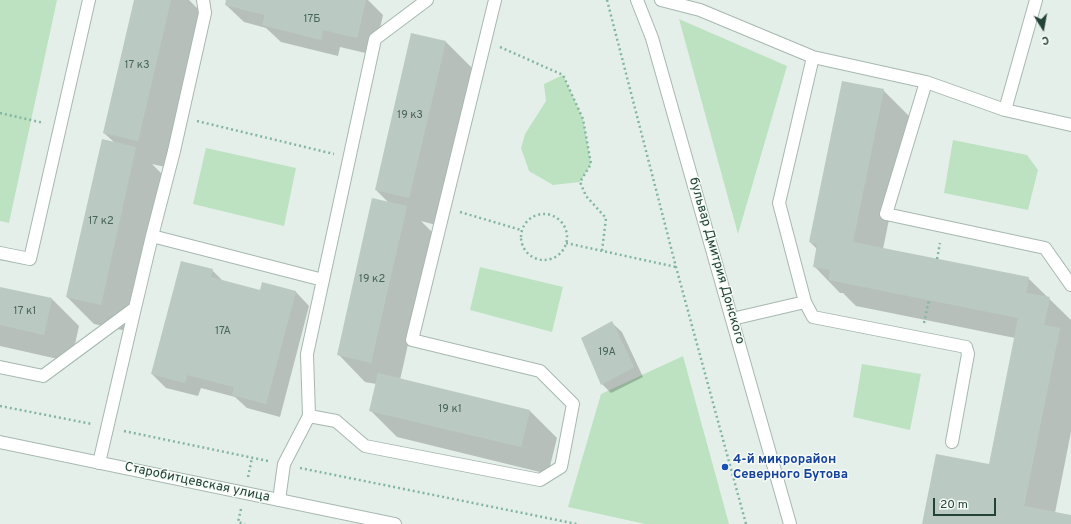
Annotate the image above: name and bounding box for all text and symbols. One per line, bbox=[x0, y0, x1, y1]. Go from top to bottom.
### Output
north arrow bbox=[1023, 8, 1063, 48]
house number: 17Б bbox=[304, 13, 320, 27]
text: С bbox=[1041, 32, 1050, 47]
house number: 17 к3 bbox=[124, 59, 150, 73]
house number: 19 к3 bbox=[397, 109, 423, 123]
street label: бульвар Дмитрия Донского bbox=[685, 176, 747, 346]
house number: 17 к2 bbox=[88, 215, 114, 229]
house number: 19 к2 bbox=[359, 273, 385, 287]
house number: 17 к1 bbox=[14, 305, 36, 319]
house number: 17А bbox=[215, 325, 231, 339]
house number: 19А bbox=[598, 346, 616, 360]
house number: 19 к1 bbox=[438, 403, 462, 417]
place label: 4-й микрорайон Северного Бутова bbox=[733, 452, 848, 483]
street label: Старобитцевская улица bbox=[123, 460, 271, 506]
marker: 4-й микрорайон Северного Бутова bbox=[720, 462, 730, 472]
scale bar bbox=[935, 490, 998, 516]
text: 20 m bbox=[940, 497, 968, 513]

